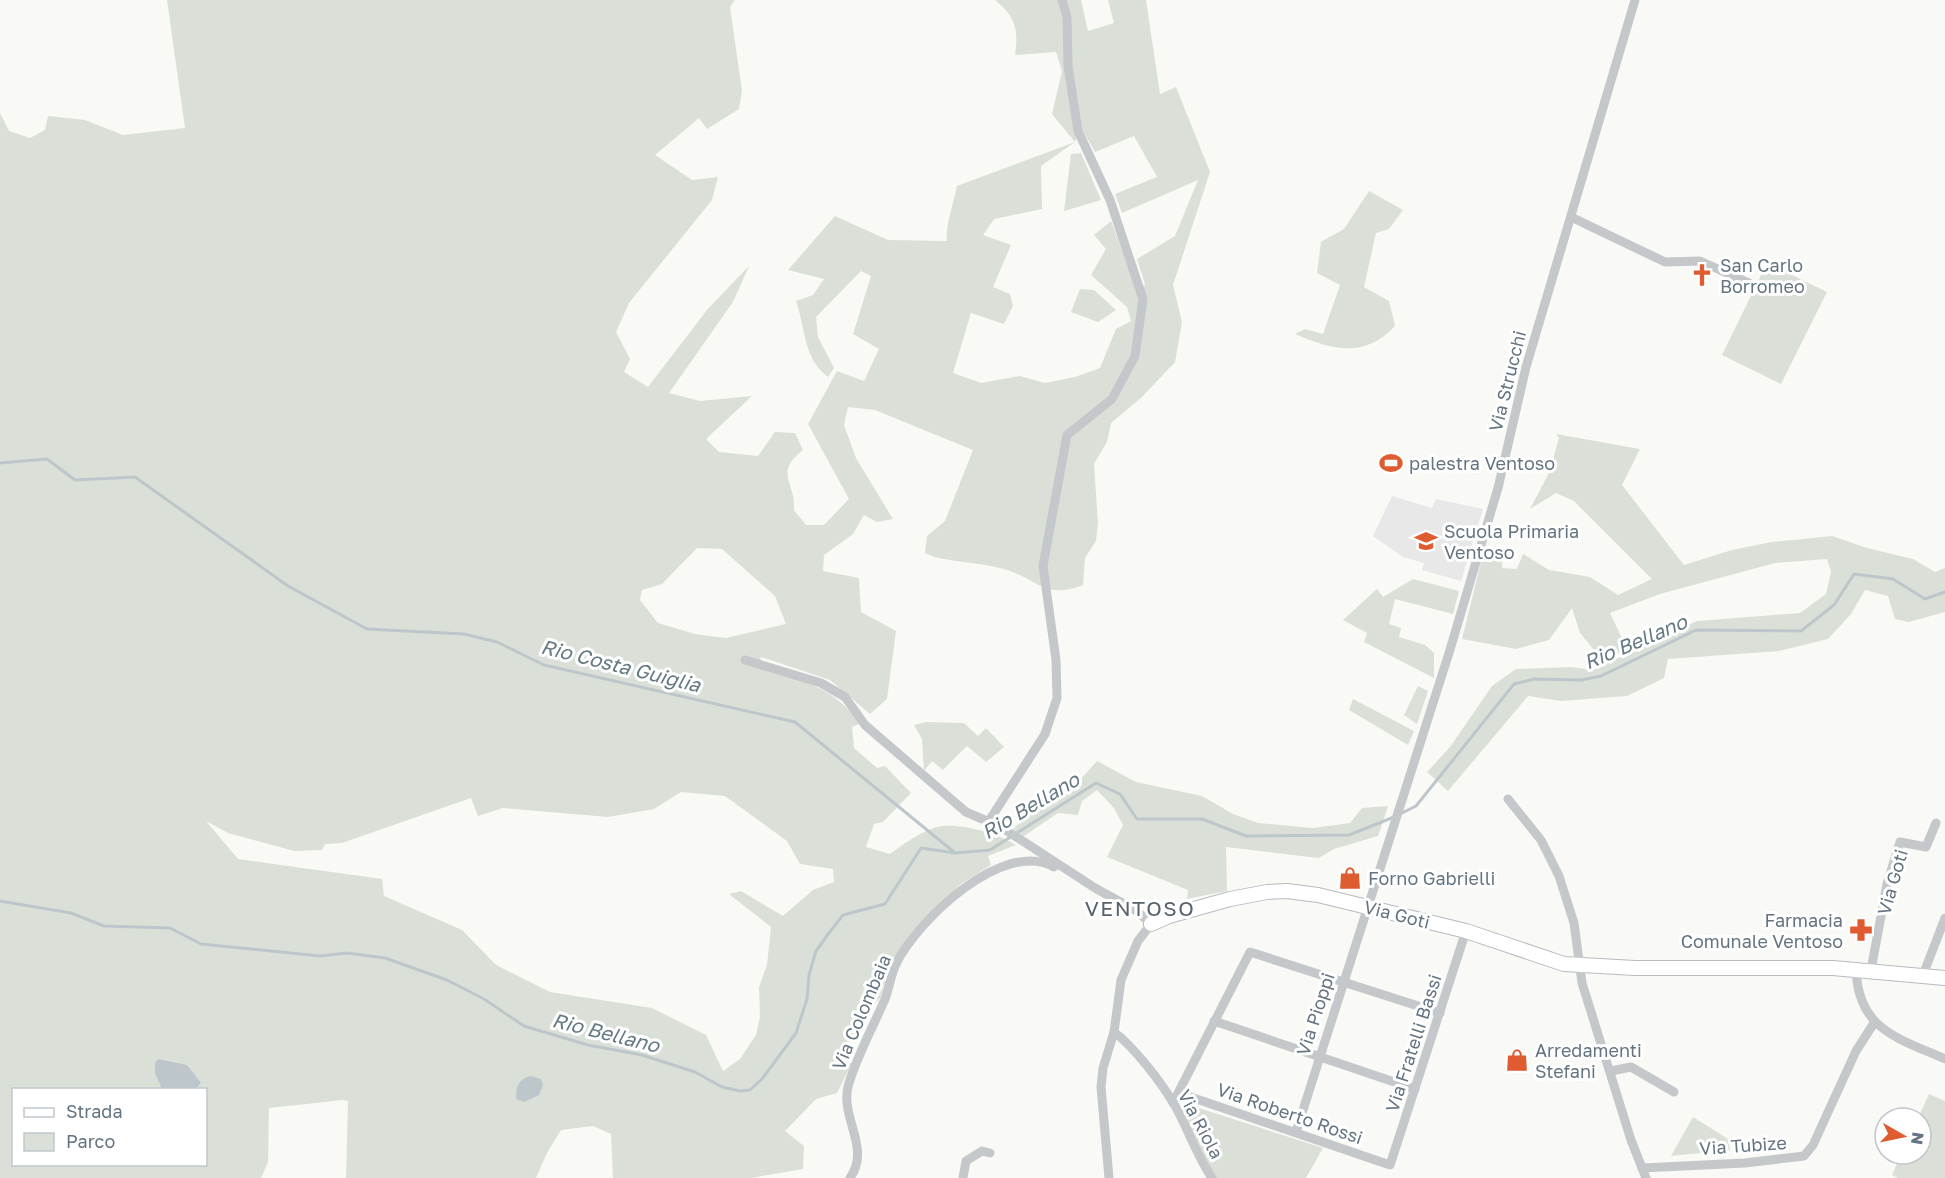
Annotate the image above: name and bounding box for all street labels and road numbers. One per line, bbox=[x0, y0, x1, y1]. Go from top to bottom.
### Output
street label: Via Strucchi bbox=[1484, 328, 1530, 434]
street label: Via Goti bbox=[1872, 847, 1912, 917]
street label: Via Goti bbox=[1362, 895, 1432, 933]
street label: Via Colombaia bbox=[827, 951, 895, 1073]
street label: Via Pioppi bbox=[1291, 970, 1339, 1058]
street label: Via Fratelli Bassi bbox=[1380, 971, 1446, 1115]
street label: Via Roberto Rossi bbox=[1214, 1078, 1366, 1148]
street label: Via Riola bbox=[1174, 1086, 1228, 1162]
street label: Via Tubize bbox=[1699, 1131, 1787, 1159]

